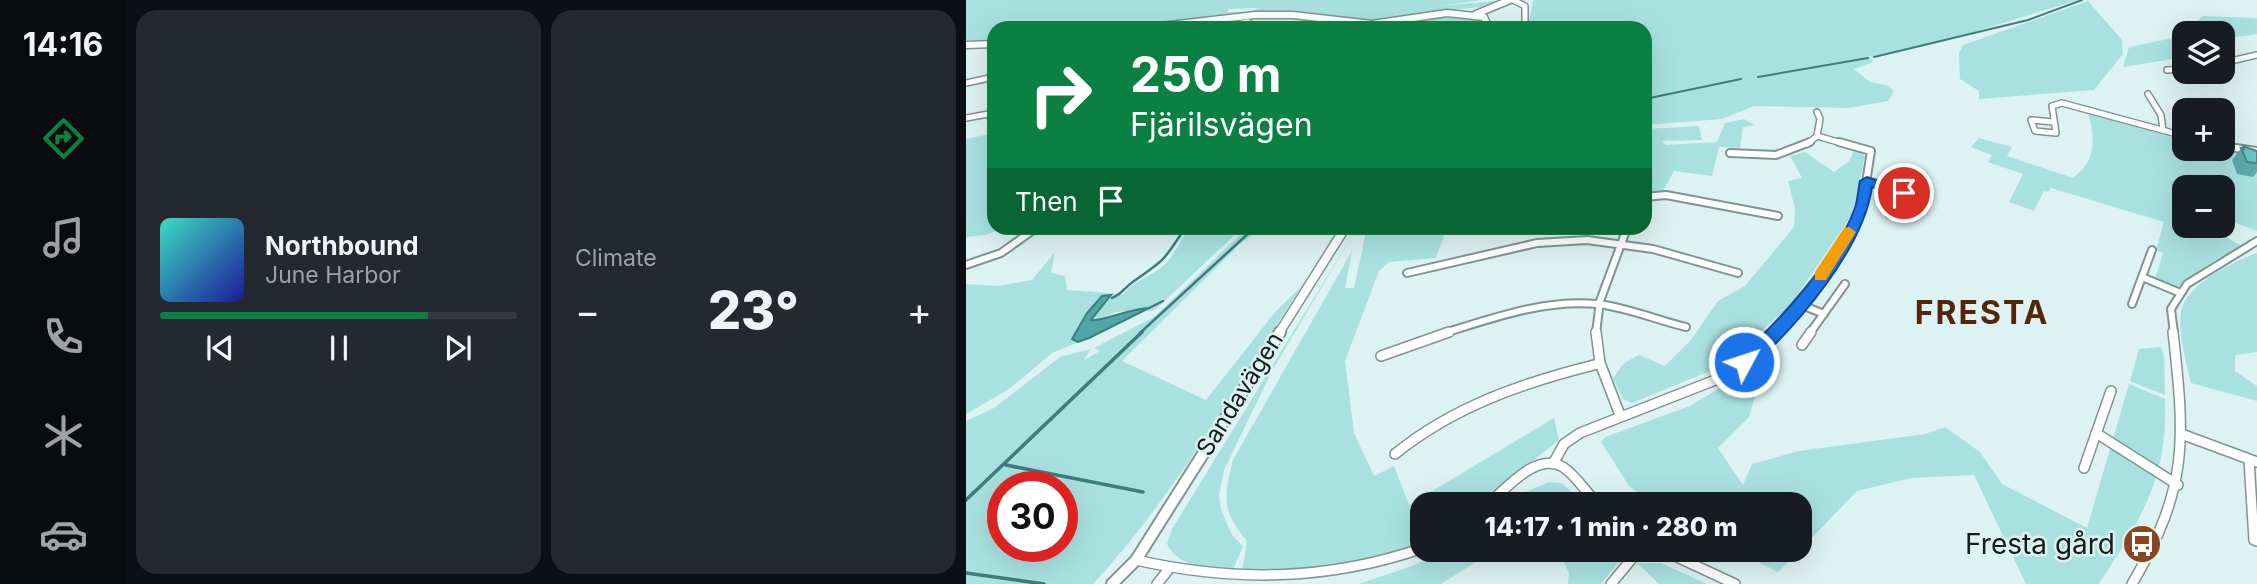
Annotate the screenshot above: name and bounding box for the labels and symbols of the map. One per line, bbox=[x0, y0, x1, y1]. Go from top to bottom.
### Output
pin bbox=[1874, 163, 1934, 223]
district label: FRESTA bbox=[1915, 293, 2049, 332]
position arrow bbox=[1707, 325, 1781, 399]
street label: Sandavägen bbox=[1190, 326, 1289, 461]
speed limit sign: 30 bbox=[987, 471, 1078, 562]
bus stop icon: Fresta gård bbox=[2121, 523, 2163, 565]
place label: Fresta gård bbox=[1965, 527, 2115, 561]

